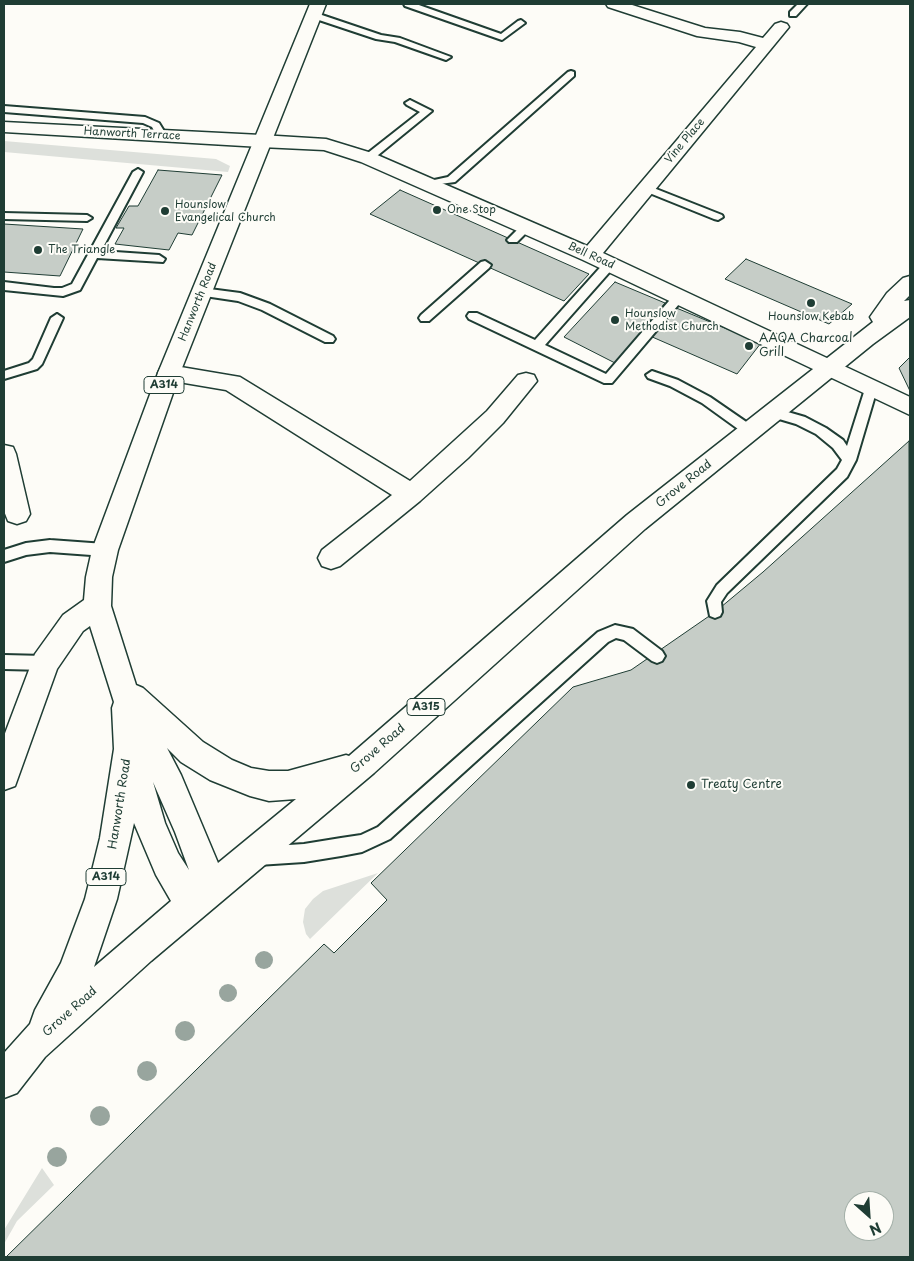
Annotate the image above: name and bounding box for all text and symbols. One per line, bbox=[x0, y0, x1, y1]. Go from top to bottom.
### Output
street label: Vine Place bbox=[662, 116, 708, 166]
street label: Hanworth Terrace bbox=[83, 125, 181, 143]
place label: Hounslow Evangelical Church bbox=[175, 198, 276, 224]
place label: One Stop bbox=[447, 203, 496, 217]
marker: One Stop bbox=[431, 204, 443, 216]
marker: Hounslow Evangelical Church bbox=[159, 205, 171, 217]
street label: Bell Road bbox=[565, 240, 617, 272]
place label: The Triangle bbox=[48, 243, 115, 257]
marker: The Triangle bbox=[32, 244, 44, 256]
street label: Hanworth Road bbox=[176, 261, 220, 343]
marker: Hounslow Kebab bbox=[805, 297, 817, 309]
place label: Hounslow Methodist Church bbox=[625, 307, 719, 333]
place label: Hounslow Kebab bbox=[768, 310, 854, 324]
marker: Hounslow Methodist Church bbox=[609, 314, 621, 326]
place label: AAQA Charcoal Grill bbox=[759, 332, 852, 360]
marker: AAQA Charcoal Grill bbox=[743, 340, 755, 352]
road number: A314 bbox=[144, 376, 184, 394]
street label: Grove Road bbox=[653, 457, 715, 511]
road number: A315 bbox=[407, 699, 445, 716]
street label: Grove Road bbox=[348, 721, 408, 777]
street label: Hanworth Road bbox=[106, 758, 134, 850]
place label: Treaty Centre bbox=[701, 778, 782, 792]
marker: Treaty Centre bbox=[685, 779, 697, 791]
road number: A314 bbox=[86, 869, 126, 886]
street label: Grove Road bbox=[40, 984, 100, 1040]
north arrow bbox=[844, 1191, 894, 1241]
text: N bbox=[866, 1217, 885, 1241]

